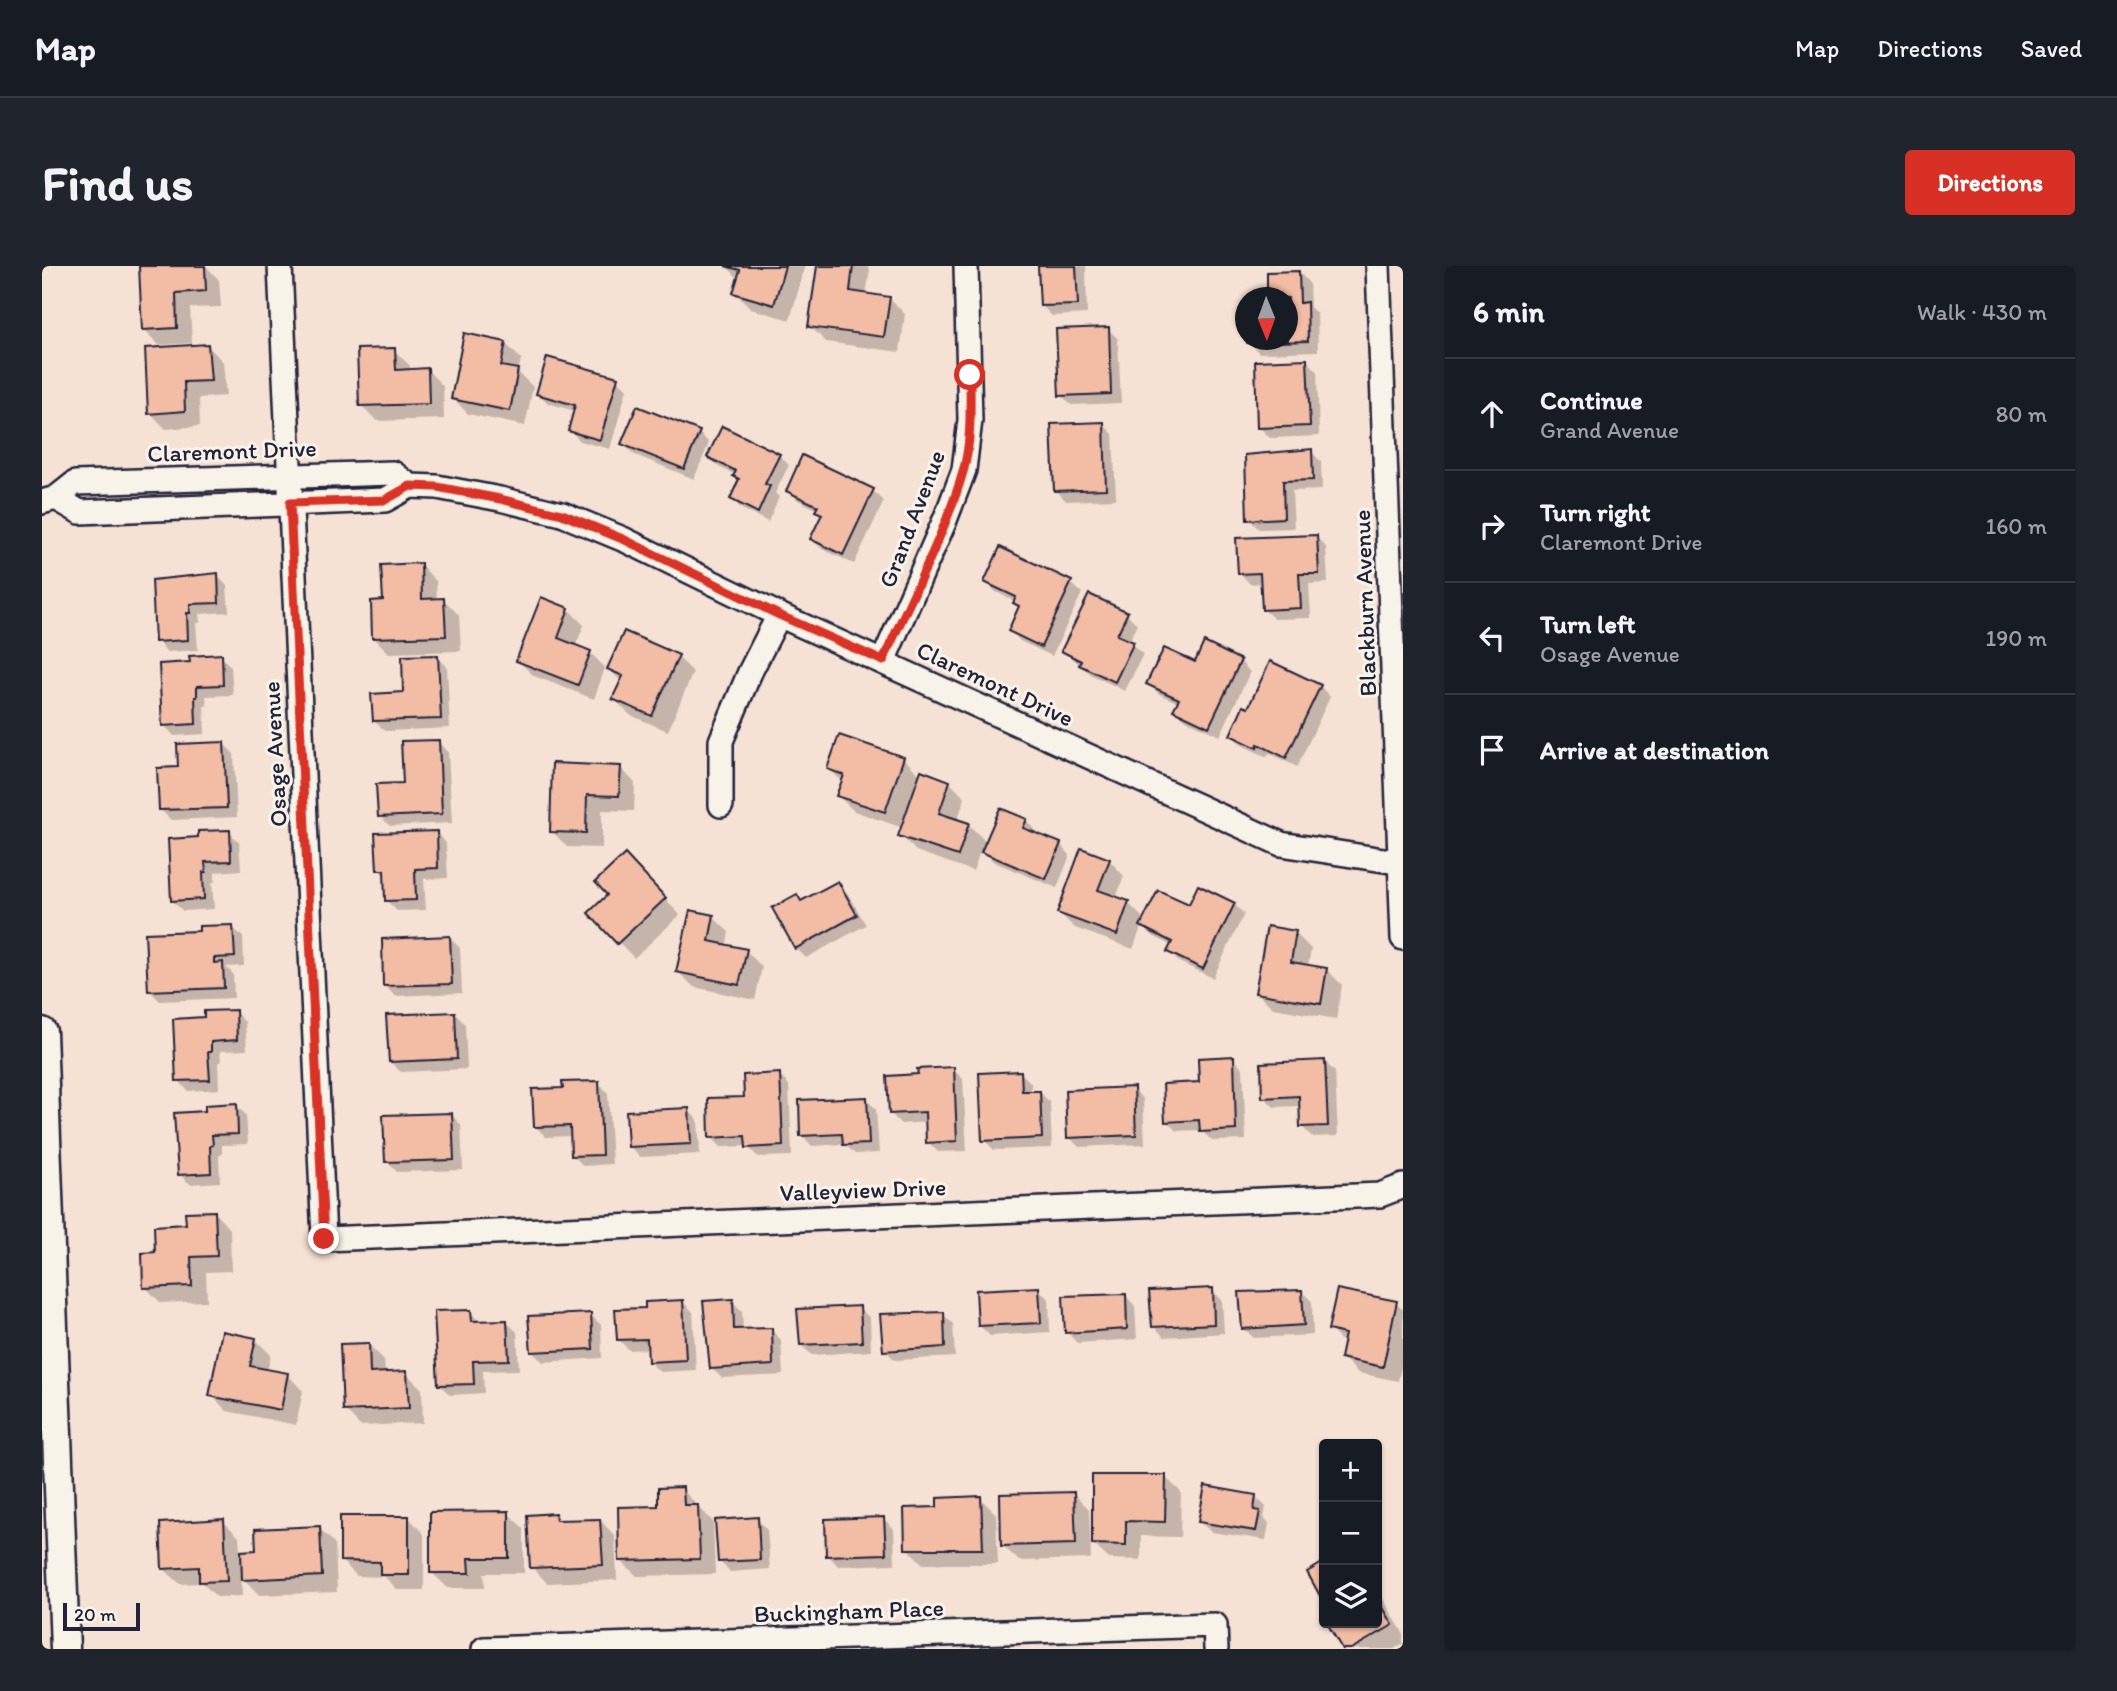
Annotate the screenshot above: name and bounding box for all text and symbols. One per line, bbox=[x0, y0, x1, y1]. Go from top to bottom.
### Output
text: Map bbox=[35, 29, 96, 68]
text: Map bbox=[1795, 34, 1839, 63]
text: Directions bbox=[1877, 34, 1983, 63]
text: Saved bbox=[2021, 34, 2082, 63]
button: Directions bbox=[1905, 150, 2075, 215]
text: Find us bbox=[42, 153, 193, 212]
north arrow bbox=[1235, 287, 1298, 350]
text: 6 min bbox=[1473, 293, 1545, 330]
text: Walk · 430 m bbox=[1917, 298, 2047, 326]
route start bbox=[954, 359, 985, 390]
text: Continue bbox=[1540, 384, 1643, 416]
icon: ahead bbox=[1473, 395, 1511, 433]
text: 80 m bbox=[1996, 400, 2047, 428]
text: Grand Avenue bbox=[1540, 416, 1679, 444]
street label: Claremont Drive bbox=[147, 433, 317, 468]
street label: Grand Avenue bbox=[872, 446, 951, 592]
text: Turn right bbox=[1540, 496, 1651, 528]
icon: right bbox=[1473, 507, 1511, 545]
street label: Blackburn Avenue bbox=[1347, 509, 1382, 697]
text: 160 m bbox=[1985, 512, 2047, 540]
text: Claremont Drive bbox=[1540, 528, 1703, 556]
text: Turn left bbox=[1540, 608, 1636, 640]
icon: left bbox=[1473, 619, 1511, 657]
text: 190 m bbox=[1986, 624, 2047, 652]
street label: Claremont Drive bbox=[912, 635, 1078, 733]
text: Osage Avenue bbox=[1540, 640, 1680, 668]
street label: Osage Avenue bbox=[256, 680, 293, 828]
icon: arrive bbox=[1473, 731, 1511, 769]
text: Arrive at destination bbox=[1540, 734, 1769, 766]
street label: Valleyview Drive bbox=[779, 1172, 947, 1207]
route end bbox=[308, 1223, 339, 1254]
map controls bbox=[1319, 1439, 1382, 1628]
button: + bbox=[1319, 1439, 1382, 1502]
button: − bbox=[1319, 1502, 1382, 1565]
button: layers bbox=[1319, 1565, 1382, 1628]
street label: Buckingham Place bbox=[754, 1593, 944, 1628]
scale bar bbox=[63, 1600, 140, 1632]
text: 20 m bbox=[74, 1603, 116, 1626]

